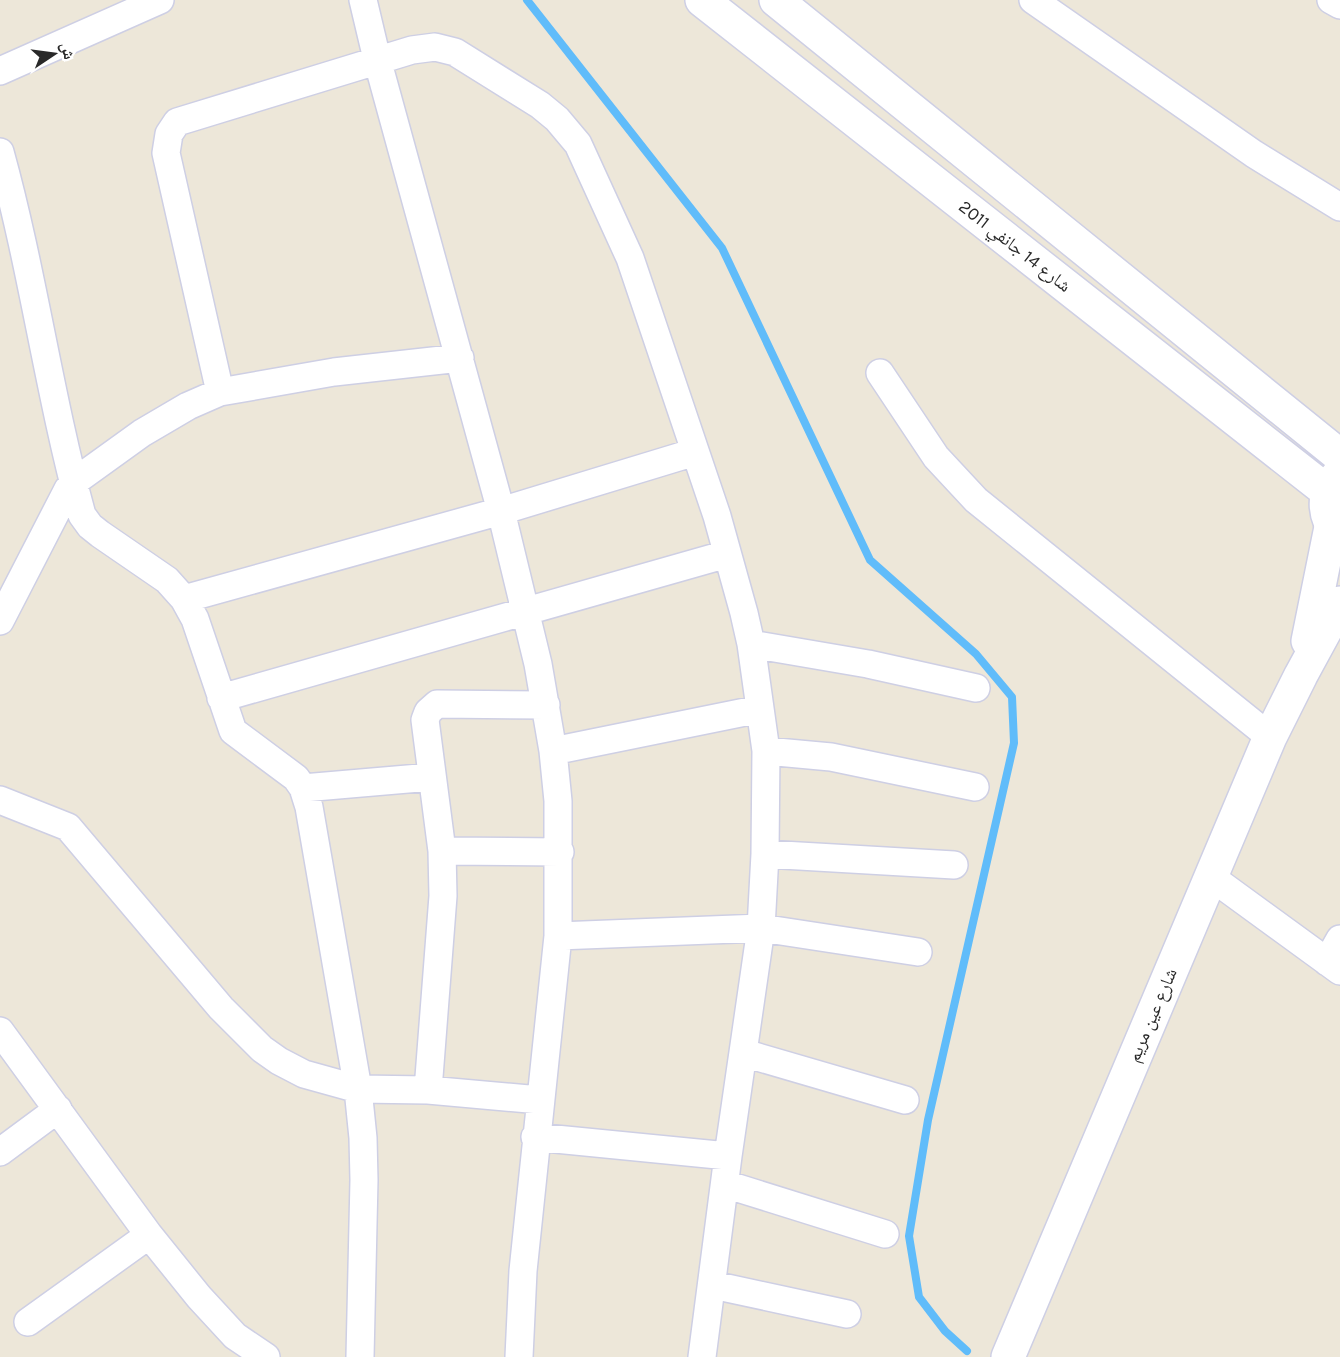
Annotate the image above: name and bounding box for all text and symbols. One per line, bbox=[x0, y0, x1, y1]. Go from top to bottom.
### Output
north arrow bbox=[24, 24, 84, 84]
text: ش bbox=[57, 40, 79, 61]
street label: شارع 14 جانفي 2011 bbox=[952, 195, 1076, 299]
street label: شارع عين مريم bbox=[1122, 965, 1183, 1066]

